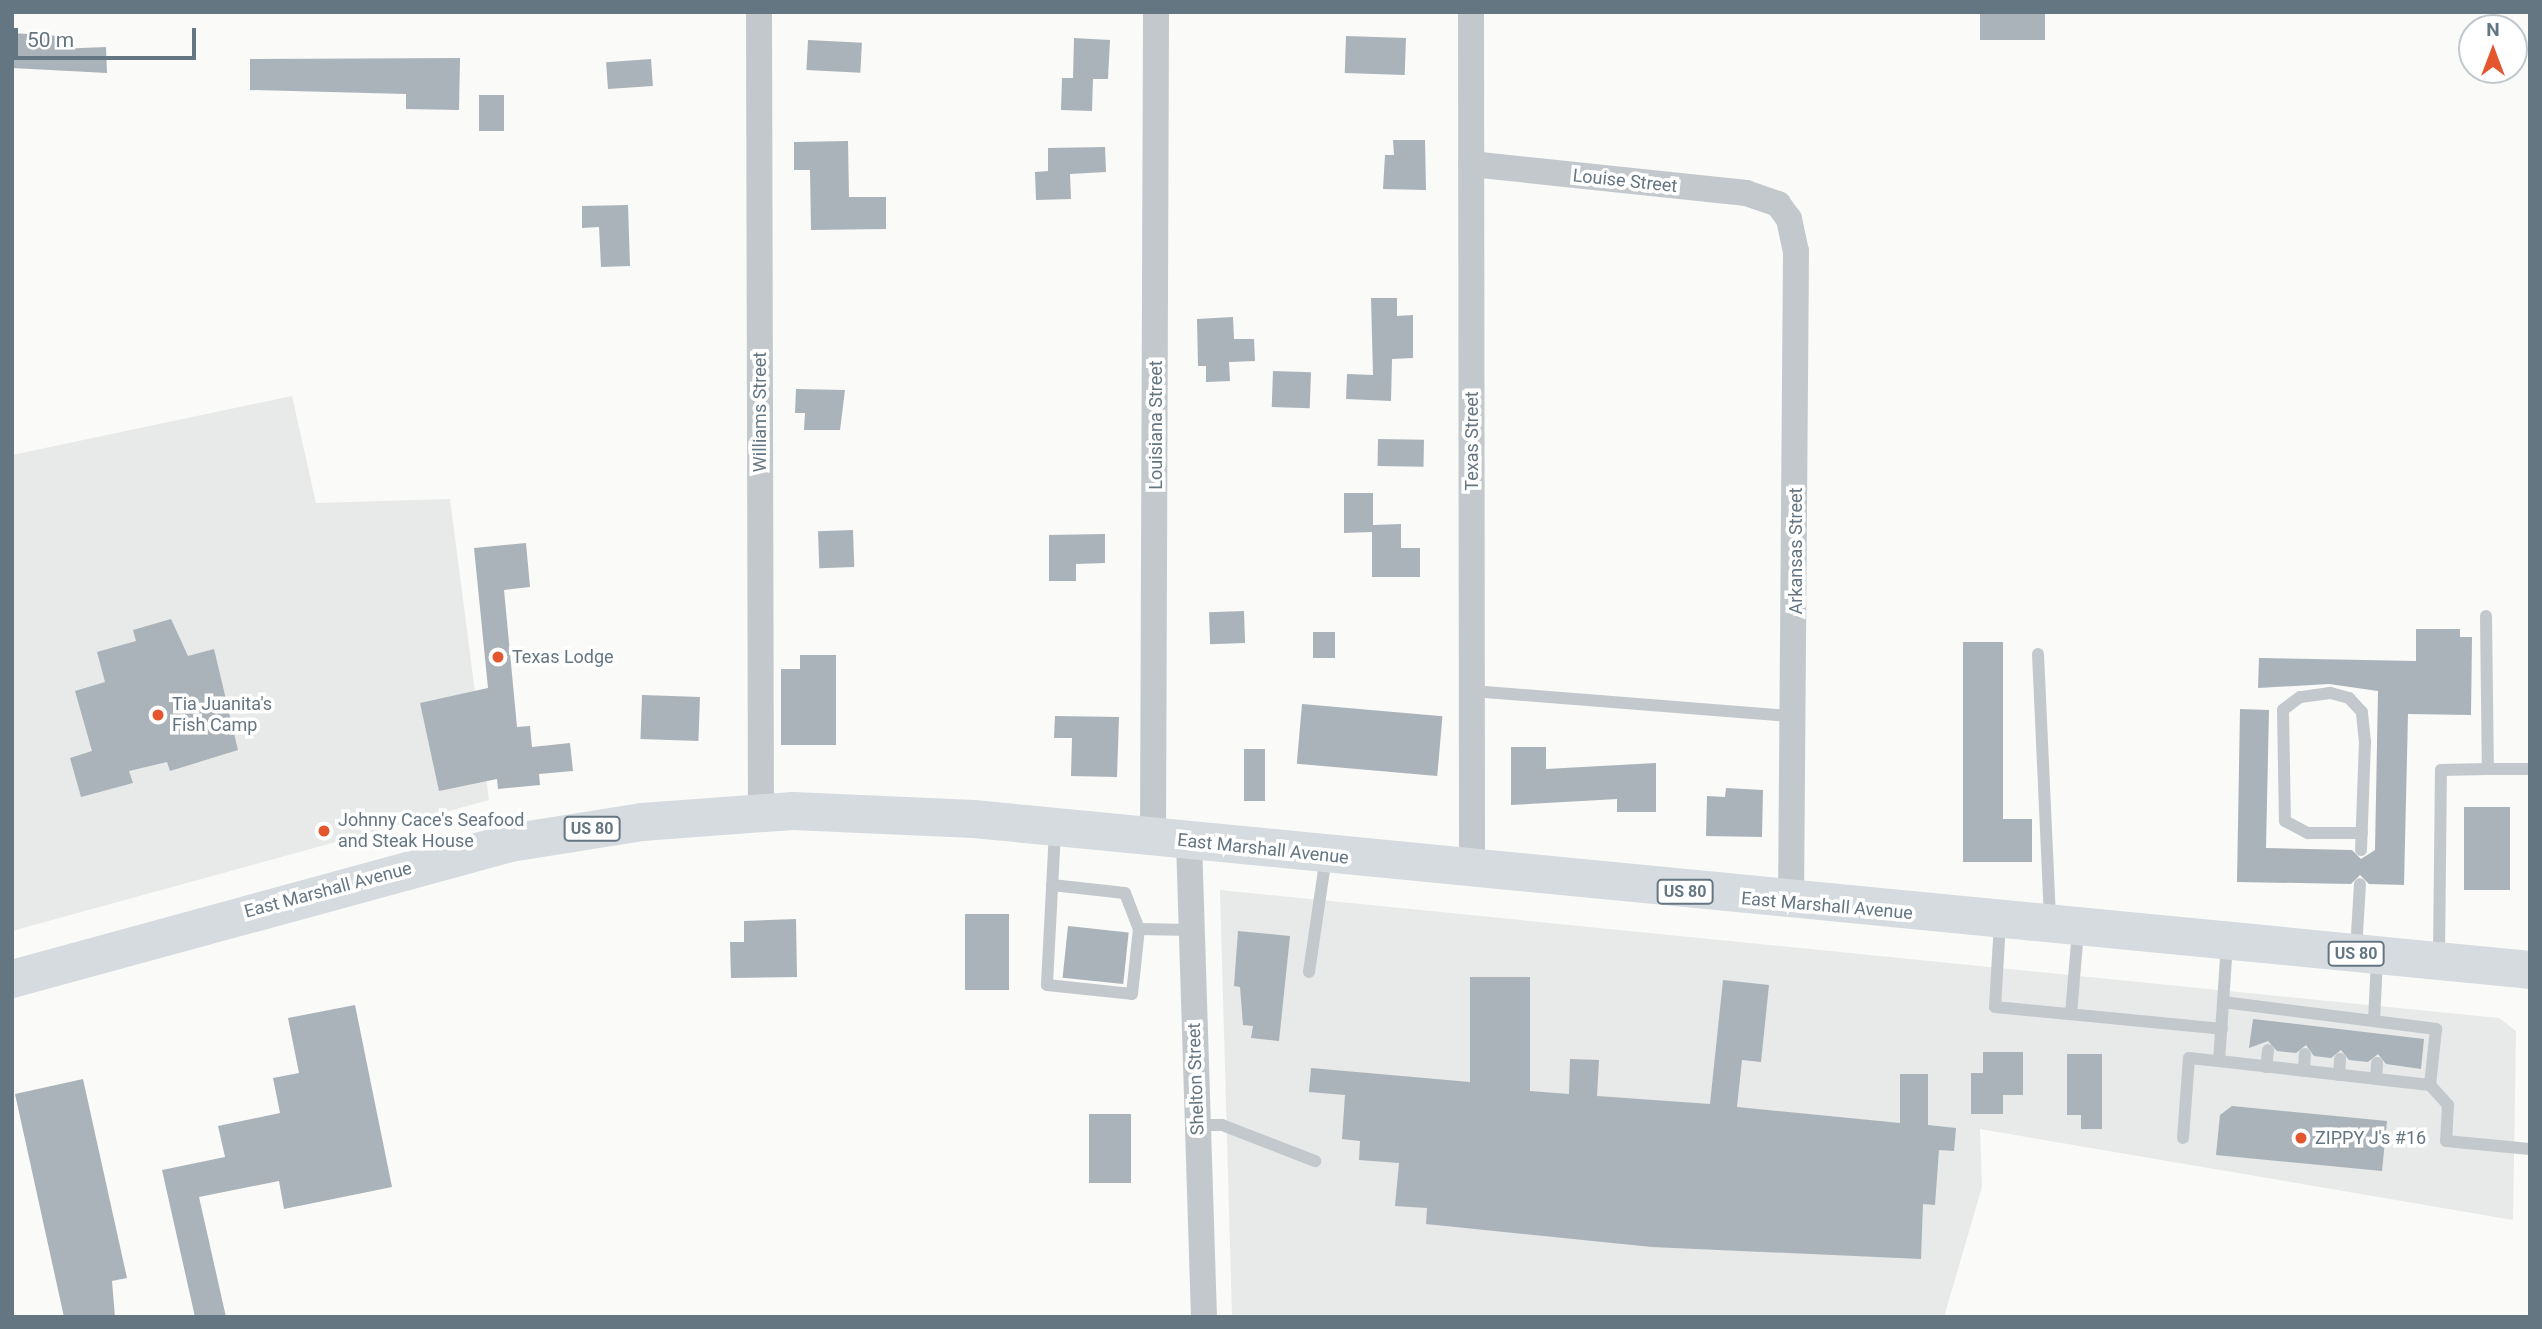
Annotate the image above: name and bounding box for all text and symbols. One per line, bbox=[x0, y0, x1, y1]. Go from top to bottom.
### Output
scale bar bbox=[18, 14, 200, 58]
north arrow bbox=[2458, 14, 2528, 84]
text: N bbox=[2486, 18, 2500, 41]
text: 50 m bbox=[27, 28, 74, 52]
street label: Louise Street bbox=[1572, 165, 1678, 197]
street label: Williams Street bbox=[749, 352, 771, 472]
street label: Louisiana Street bbox=[1145, 360, 1167, 490]
street label: Texas Street bbox=[1461, 391, 1483, 491]
street label: Arkansas Street bbox=[1785, 487, 1807, 615]
place label: Texas Lodge bbox=[512, 646, 614, 668]
marker: Texas Lodge bbox=[490, 649, 506, 665]
place label: Tia Juanita's Fish Camp bbox=[172, 694, 272, 736]
marker: Tia Juanita's Fish Camp bbox=[150, 707, 166, 723]
place label: Johnny Cace's Seafood and Steak House bbox=[338, 810, 524, 852]
road number: US 80 bbox=[562, 816, 622, 842]
marker: Johnny Cace's Seafood and Steak House bbox=[316, 823, 332, 839]
street label: East Marshall Avenue bbox=[1176, 829, 1350, 869]
street label: East Marshall Avenue bbox=[242, 857, 414, 923]
road number: US 80 bbox=[1655, 880, 1715, 904]
street label: East Marshall Avenue bbox=[1740, 888, 1914, 924]
road number: US 80 bbox=[2326, 942, 2386, 966]
street label: Shelton Street bbox=[1183, 1022, 1209, 1136]
place label: ZIPPY J's #16 bbox=[2315, 1127, 2426, 1149]
marker: ZIPPY J's #16 bbox=[2293, 1130, 2309, 1146]

